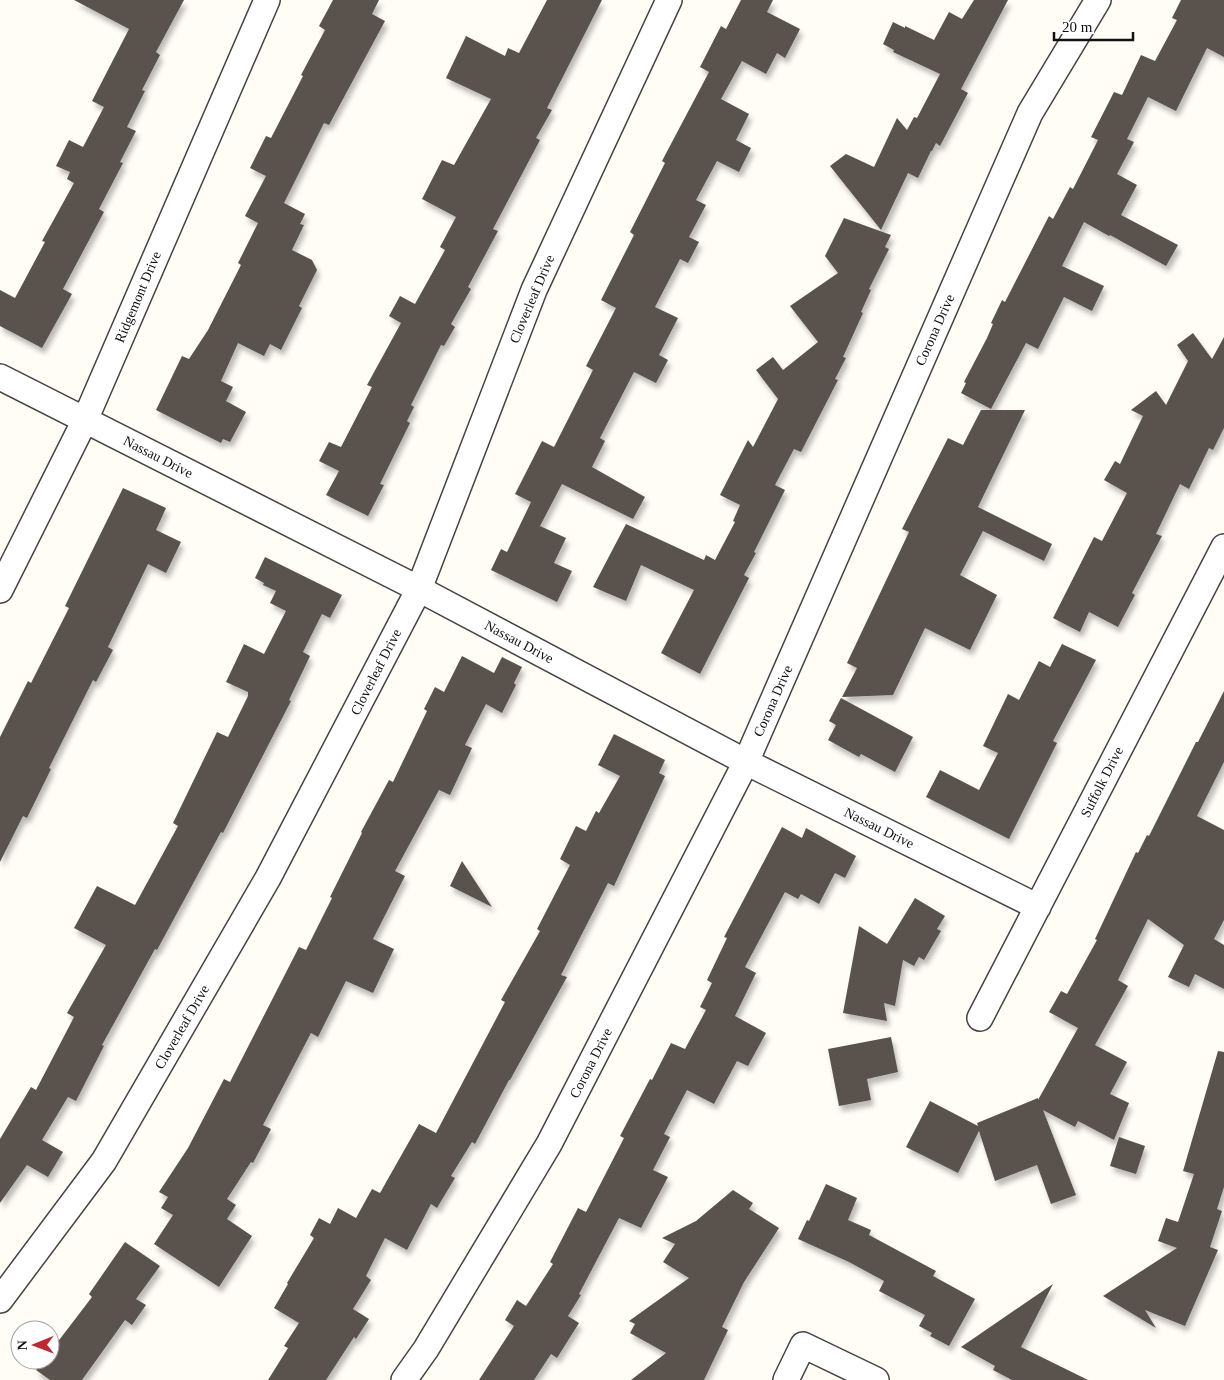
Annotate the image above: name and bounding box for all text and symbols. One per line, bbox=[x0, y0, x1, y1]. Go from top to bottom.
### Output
scale bar bbox=[1054, 10, 1133, 42]
text: 20 m bbox=[1062, 19, 1093, 35]
street label: Ridgemont Drive bbox=[112, 249, 164, 345]
street label: Cloverleaf Drive bbox=[507, 253, 557, 345]
street label: Corona Drive bbox=[913, 292, 957, 368]
street label: Nassau Drive bbox=[121, 433, 195, 481]
street label: Nassau Drive bbox=[482, 618, 556, 666]
street label: Cloverleaf Drive bbox=[348, 627, 404, 717]
street label: Corona Drive bbox=[751, 663, 795, 739]
street label: Suffolk Drive bbox=[1078, 744, 1126, 820]
street label: Nassau Drive bbox=[842, 805, 916, 851]
street label: Cloverleaf Drive bbox=[152, 982, 212, 1072]
street label: Corona Drive bbox=[567, 1025, 615, 1101]
north arrow bbox=[10, 1320, 60, 1370]
text: N bbox=[15, 1340, 30, 1350]

